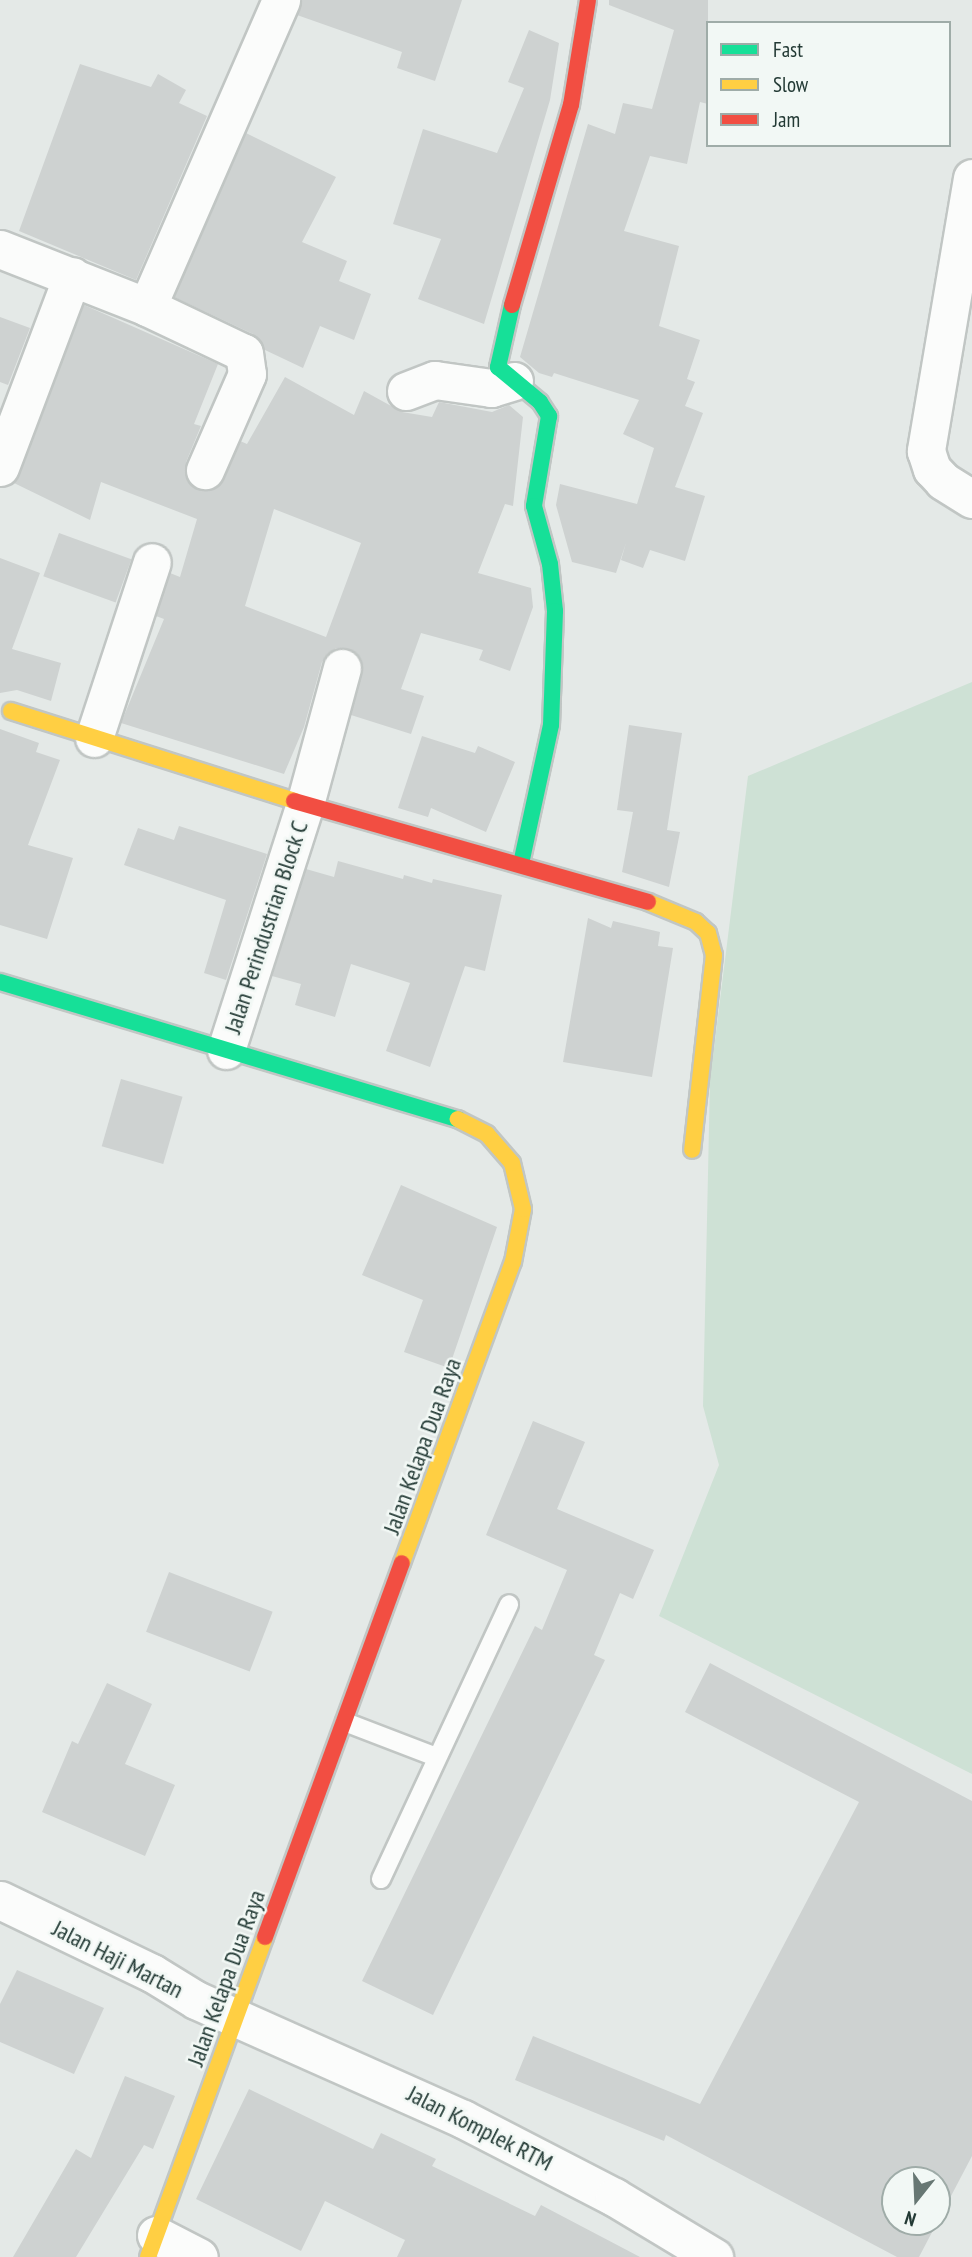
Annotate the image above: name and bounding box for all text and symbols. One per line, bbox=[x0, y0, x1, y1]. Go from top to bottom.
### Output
legend bbox=[706, 21, 951, 147]
text: Fast bbox=[773, 36, 803, 63]
text: Slow bbox=[773, 71, 808, 98]
text: Jam bbox=[773, 106, 800, 133]
street label: Jalan Perindustrian Block C bbox=[218, 817, 314, 1037]
street label: Jalan Kelapa Dua Raya bbox=[377, 1354, 467, 1538]
street label: Jalan Kelapa Dua Raya bbox=[181, 1886, 271, 2070]
street label: Jalan Haji Martan bbox=[48, 1914, 188, 2004]
street label: Jalan Komplek RTM bbox=[402, 2079, 558, 2177]
north arrow bbox=[881, 2166, 951, 2236]
text: N bbox=[902, 2206, 919, 2232]

